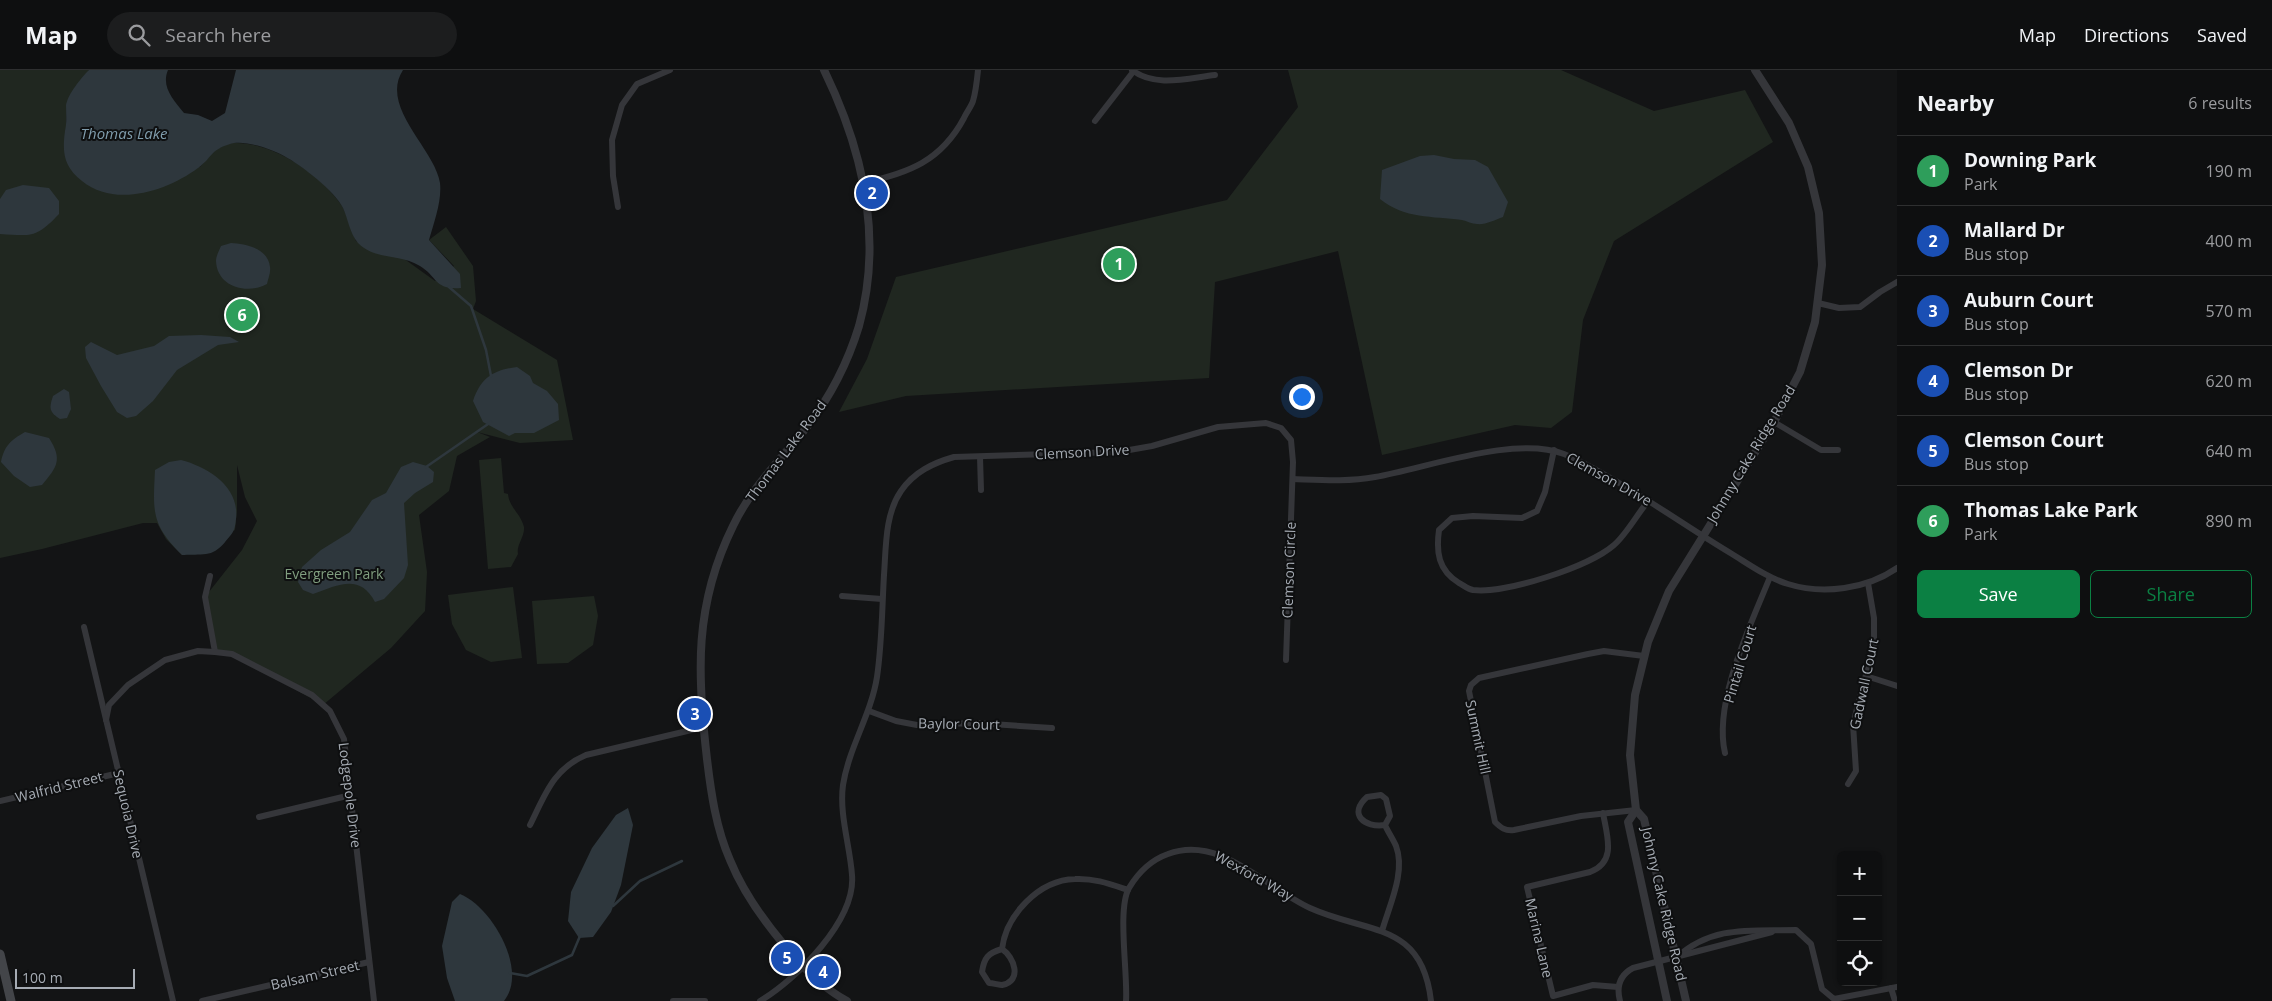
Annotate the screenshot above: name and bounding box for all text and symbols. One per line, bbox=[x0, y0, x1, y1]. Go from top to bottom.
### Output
search box bbox=[107, 12, 457, 57]
text: Map bbox=[25, 18, 77, 51]
icon: search bbox=[125, 21, 153, 49]
text: Search here bbox=[165, 22, 271, 48]
text: Map bbox=[2019, 23, 2056, 47]
text: Directions bbox=[2084, 23, 2169, 47]
text: Saved bbox=[2197, 23, 2247, 47]
text: Nearby bbox=[1917, 89, 1994, 117]
text: 6 results bbox=[2188, 92, 2252, 114]
water label: Thomas Lake bbox=[81, 123, 168, 143]
text: Downing Park bbox=[1964, 147, 2096, 173]
text: 1 bbox=[1928, 160, 1938, 182]
text: 190 m bbox=[2206, 160, 2252, 182]
text: Park bbox=[1964, 173, 1997, 195]
pin: 2 bbox=[856, 174, 888, 212]
text: Mallard Dr bbox=[1964, 217, 2065, 243]
text: 2 bbox=[1928, 230, 1938, 252]
text: 400 m bbox=[2206, 230, 2252, 252]
text: Bus stop bbox=[1964, 243, 2029, 265]
pin: 1 bbox=[1103, 245, 1135, 283]
text: Auburn Court bbox=[1964, 287, 2093, 313]
pin: 6 bbox=[226, 296, 258, 334]
text: 3 bbox=[1928, 300, 1938, 322]
text: 570 m bbox=[2206, 300, 2252, 322]
text: Bus stop bbox=[1964, 313, 2029, 335]
text: Clemson Dr bbox=[1964, 357, 2073, 383]
text: 4 bbox=[1928, 370, 1938, 392]
text: 620 m bbox=[2206, 370, 2252, 392]
street label: Johnny Cake Ridge Road bbox=[1701, 381, 1799, 528]
text: Bus stop bbox=[1964, 383, 2029, 405]
your location bbox=[1289, 384, 1315, 410]
street label: Thomas Lake Road bbox=[741, 396, 830, 506]
text: Clemson Court bbox=[1964, 427, 2104, 453]
street label: Clemson Drive bbox=[1034, 440, 1130, 463]
text: 5 bbox=[1928, 440, 1938, 462]
text: 640 m bbox=[2206, 440, 2252, 462]
street label: Clemson Drive bbox=[1563, 447, 1655, 510]
text: Bus stop bbox=[1964, 453, 2029, 475]
text: Thomas Lake Park bbox=[1964, 497, 2138, 523]
text: 6 bbox=[1928, 510, 1938, 532]
text: 890 m bbox=[2206, 510, 2252, 532]
street label: Clemson Circle bbox=[1277, 521, 1300, 619]
text: Park bbox=[1964, 523, 1997, 545]
park label: Evergreen Park bbox=[285, 564, 384, 583]
button: Save bbox=[1917, 570, 2080, 618]
button: Share bbox=[2090, 570, 2252, 618]
street label: Pintail Court bbox=[1719, 623, 1760, 705]
street label: Gadwall Court bbox=[1845, 637, 1882, 731]
pin: 3 bbox=[679, 695, 711, 733]
street label: Summit Hill bbox=[1461, 698, 1496, 776]
street label: Baylor Court bbox=[918, 713, 1000, 734]
street label: Lodgepole Drive bbox=[335, 741, 366, 849]
street label: Walfrid Street bbox=[13, 766, 105, 807]
street label: Sequoia Drive bbox=[109, 768, 148, 860]
street label: Johnny Cake Ridge Road bbox=[1637, 823, 1691, 983]
street label: Wexford Way bbox=[1212, 846, 1298, 905]
map controls bbox=[1837, 851, 1882, 986]
button: + bbox=[1837, 851, 1882, 896]
street label: Marina Lane bbox=[1521, 896, 1558, 980]
button: − bbox=[1837, 896, 1882, 941]
pin: 5 bbox=[771, 939, 803, 977]
button: locate bbox=[1837, 941, 1882, 986]
pin: 4 bbox=[807, 953, 839, 991]
street label: Balsam Street bbox=[269, 955, 361, 994]
scale bar bbox=[15, 966, 135, 989]
text: 100 m bbox=[22, 968, 63, 987]

